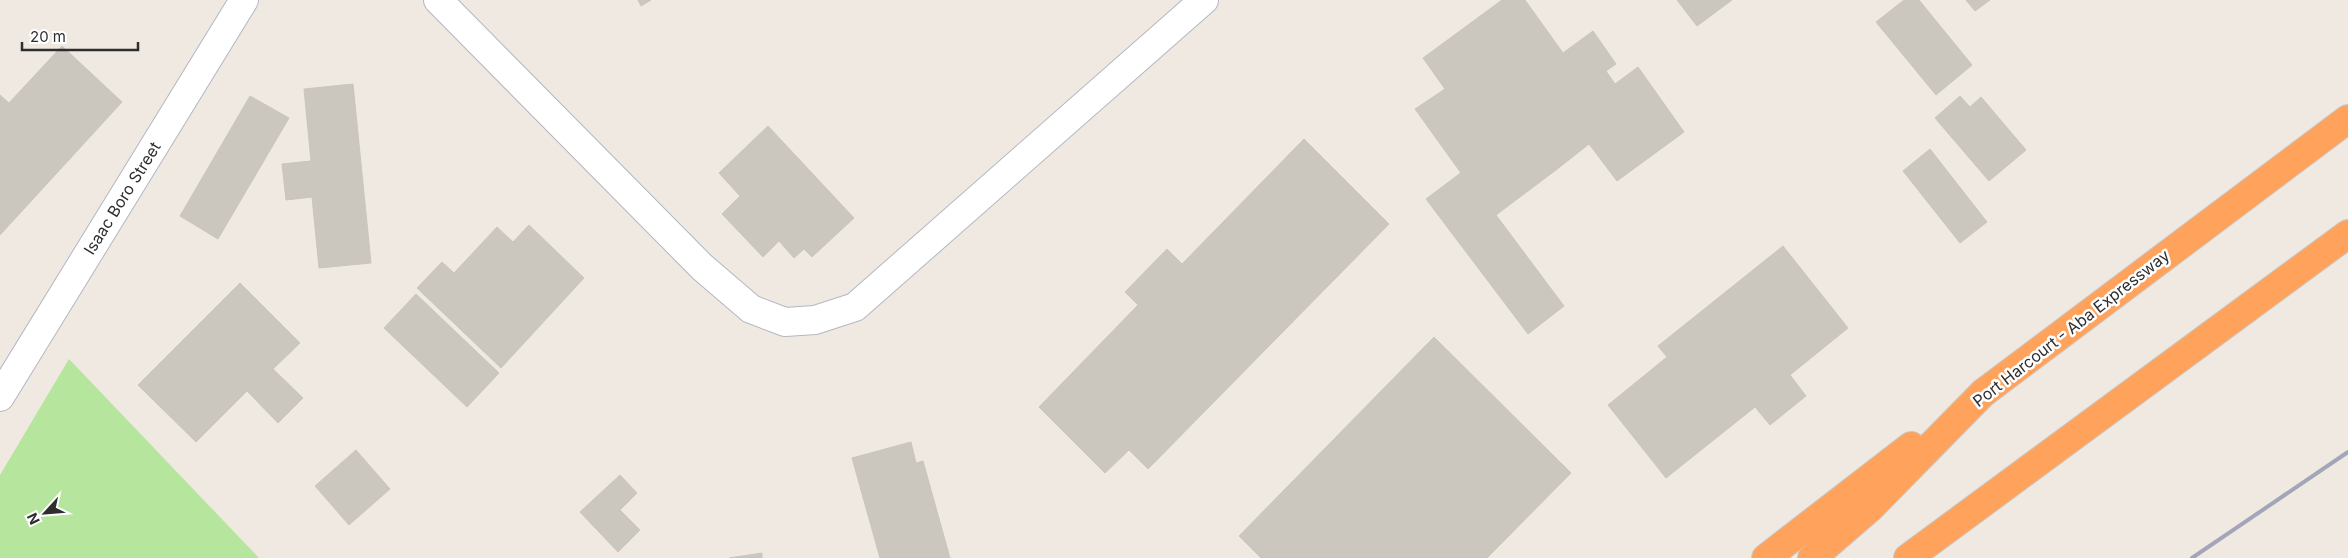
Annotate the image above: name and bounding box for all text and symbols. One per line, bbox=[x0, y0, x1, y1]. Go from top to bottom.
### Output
scale bar bbox=[22, 20, 139, 52]
text: 20 m bbox=[30, 27, 66, 46]
street label: Isaac Boro Street bbox=[79, 138, 165, 258]
street label: Port Harcourt - Aba Expressway bbox=[1969, 245, 2173, 411]
north arrow bbox=[20, 488, 70, 538]
text: N bbox=[23, 510, 43, 527]

